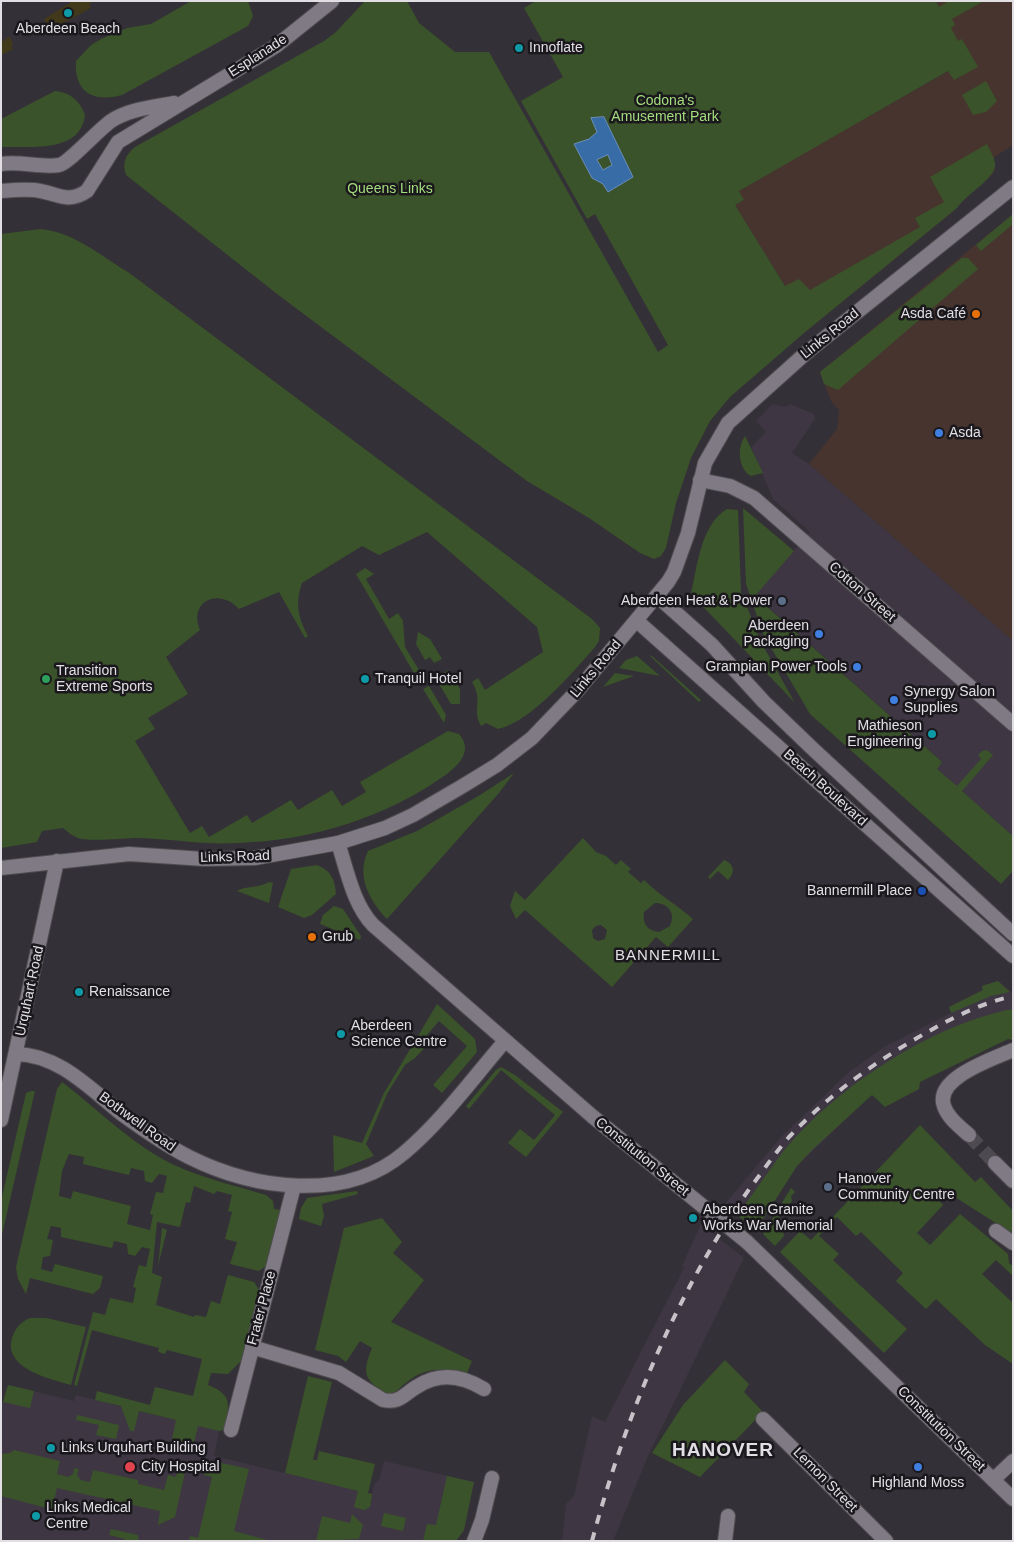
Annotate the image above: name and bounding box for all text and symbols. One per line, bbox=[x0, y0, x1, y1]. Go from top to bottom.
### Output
marker: Aberdeen Beach bbox=[62, 7, 74, 19]
place label: Aberdeen Beach bbox=[16, 21, 120, 37]
street label: Esplanade bbox=[226, 31, 290, 81]
place label: Innoflate bbox=[529, 40, 583, 56]
marker: Innoflate bbox=[513, 42, 525, 54]
park label: Codona's Amusement Park bbox=[611, 93, 719, 125]
park label: Queens Links bbox=[347, 181, 433, 197]
street label: Links Road bbox=[797, 305, 863, 363]
place label: Asda Café bbox=[901, 306, 966, 322]
marker: Asda Café bbox=[970, 308, 982, 320]
place label: Asda bbox=[949, 425, 981, 441]
marker: Asda bbox=[933, 427, 945, 439]
street label: Cotton Street bbox=[825, 559, 899, 625]
place label: Aberdeen Heat & Power bbox=[621, 593, 772, 609]
marker: Aberdeen Heat & Power bbox=[776, 595, 788, 607]
place label: Aberdeen Packaging bbox=[744, 618, 809, 650]
marker: Aberdeen Packaging bbox=[813, 628, 825, 640]
street label: Links Road bbox=[567, 637, 625, 701]
place label: Grampian Power Tools bbox=[705, 659, 847, 675]
marker: Grampian Power Tools bbox=[851, 661, 863, 673]
place label: Transition Extreme Sports bbox=[56, 663, 152, 696]
place label: Tranquil Hotel bbox=[375, 671, 462, 687]
marker: Transition Extreme Sports bbox=[40, 673, 52, 685]
marker: Tranquil Hotel bbox=[359, 673, 371, 685]
place label: Synergy Salon Supplies bbox=[904, 684, 995, 716]
marker: Synergy Salon Supplies bbox=[888, 694, 900, 706]
place label: Mathieson Engineering bbox=[847, 718, 922, 750]
marker: Mathieson Engineering bbox=[926, 728, 938, 740]
street label: Beach Boulevard bbox=[780, 746, 870, 830]
street label: Links Road bbox=[200, 847, 270, 867]
place label: Bannermill Place bbox=[807, 883, 912, 899]
marker: Bannermill Place bbox=[916, 885, 928, 897]
place label: Grub bbox=[322, 929, 353, 945]
marker: Grub bbox=[306, 931, 318, 943]
street label: Urquhart Road bbox=[12, 944, 48, 1038]
district label: BANNERMILL bbox=[614, 947, 722, 965]
place label: Renaissance bbox=[89, 984, 170, 1000]
marker: Renaissance bbox=[73, 986, 85, 998]
place label: Aberdeen Science Centre bbox=[351, 1018, 447, 1050]
marker: Aberdeen Science Centre bbox=[335, 1028, 347, 1040]
street label: Bothwell Road bbox=[96, 1089, 178, 1155]
street label: Constitution Street bbox=[592, 1114, 692, 1200]
place label: Hanover Community Centre bbox=[838, 1171, 955, 1204]
marker: Hanover Community Centre bbox=[822, 1181, 834, 1193]
place label: Aberdeen Granite Works War Memorial bbox=[703, 1202, 833, 1234]
marker: Aberdeen Granite Works War Memorial bbox=[687, 1212, 699, 1224]
street label: Frater Place bbox=[244, 1269, 280, 1347]
street label: Constitution Street bbox=[894, 1383, 988, 1475]
place label: Links Urquhart Building bbox=[61, 1440, 206, 1456]
district label: HANOVER bbox=[671, 1440, 775, 1462]
marker: Links Urquhart Building bbox=[45, 1442, 57, 1454]
street label: Lemon Street bbox=[789, 1444, 861, 1516]
place label: City Hospital bbox=[141, 1459, 220, 1475]
marker: City Hospital bbox=[123, 1460, 137, 1474]
marker: Highland Moss bbox=[912, 1461, 924, 1473]
place label: Highland Moss bbox=[872, 1475, 964, 1491]
place label: Links Medical Centre bbox=[46, 1500, 131, 1532]
marker: Links Medical Centre bbox=[30, 1510, 42, 1522]

